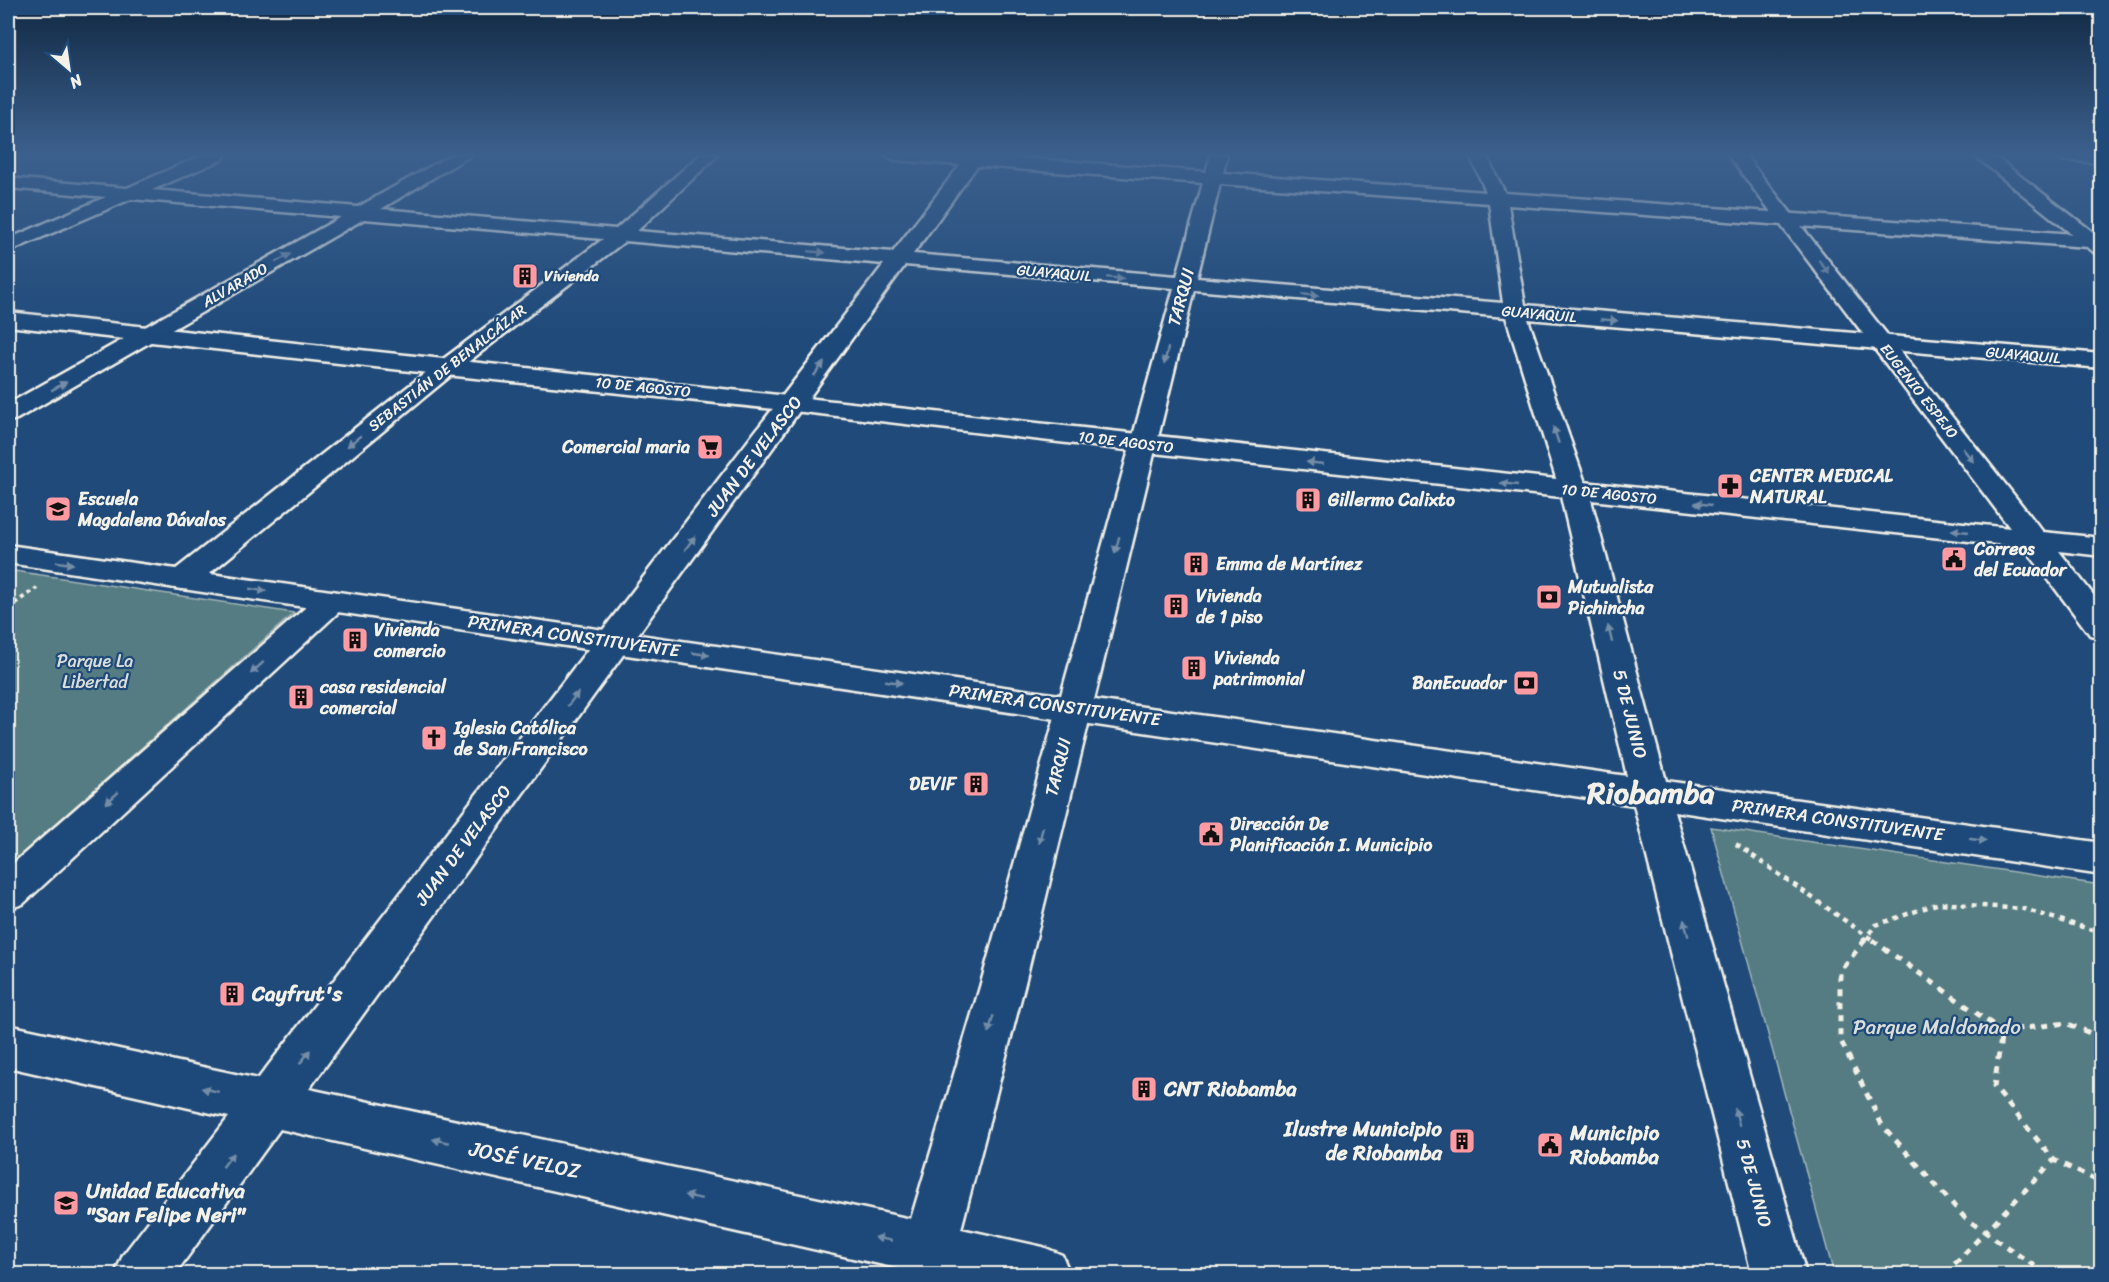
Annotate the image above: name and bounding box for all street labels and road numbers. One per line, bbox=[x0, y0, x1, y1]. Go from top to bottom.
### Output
street label: ALVARADO bbox=[196, 255, 273, 315]
street label: GUAYAQUIL bbox=[1016, 257, 1093, 289]
street label: TARQUI bbox=[1158, 264, 1204, 330]
street label: SEBASTIÁN DE BENALCÁZAR bbox=[362, 298, 532, 438]
street label: GUAYAQUIL bbox=[1501, 298, 1578, 330]
street label: EUGENIO ESPEJO bbox=[1873, 337, 1965, 445]
street label: GUAYAQUIL bbox=[1985, 339, 2062, 371]
street label: 10 DE AGOSTO bbox=[594, 369, 692, 405]
street label: JUAN DE VELASCO bbox=[697, 388, 811, 525]
street label: 10 DE AGOSTO bbox=[1077, 423, 1175, 461]
street label: 10 DE AGOSTO bbox=[1560, 476, 1658, 512]
street label: PRIMERA CONSTITUYENTE bbox=[466, 605, 683, 667]
street label: 5 DE JUNIO bbox=[1603, 666, 1657, 762]
street label: PRIMERA CONSTITUYENTE bbox=[947, 674, 1164, 736]
street label: TARQUI bbox=[1035, 734, 1081, 800]
street label: JUAN DE VELASCO bbox=[406, 777, 520, 914]
street label: PRIMERA CONSTITUYENTE bbox=[1730, 789, 1947, 851]
street label: JOSÉ VELOZ bbox=[465, 1129, 584, 1190]
street label: 5 DE JUNIO bbox=[1727, 1135, 1781, 1231]

